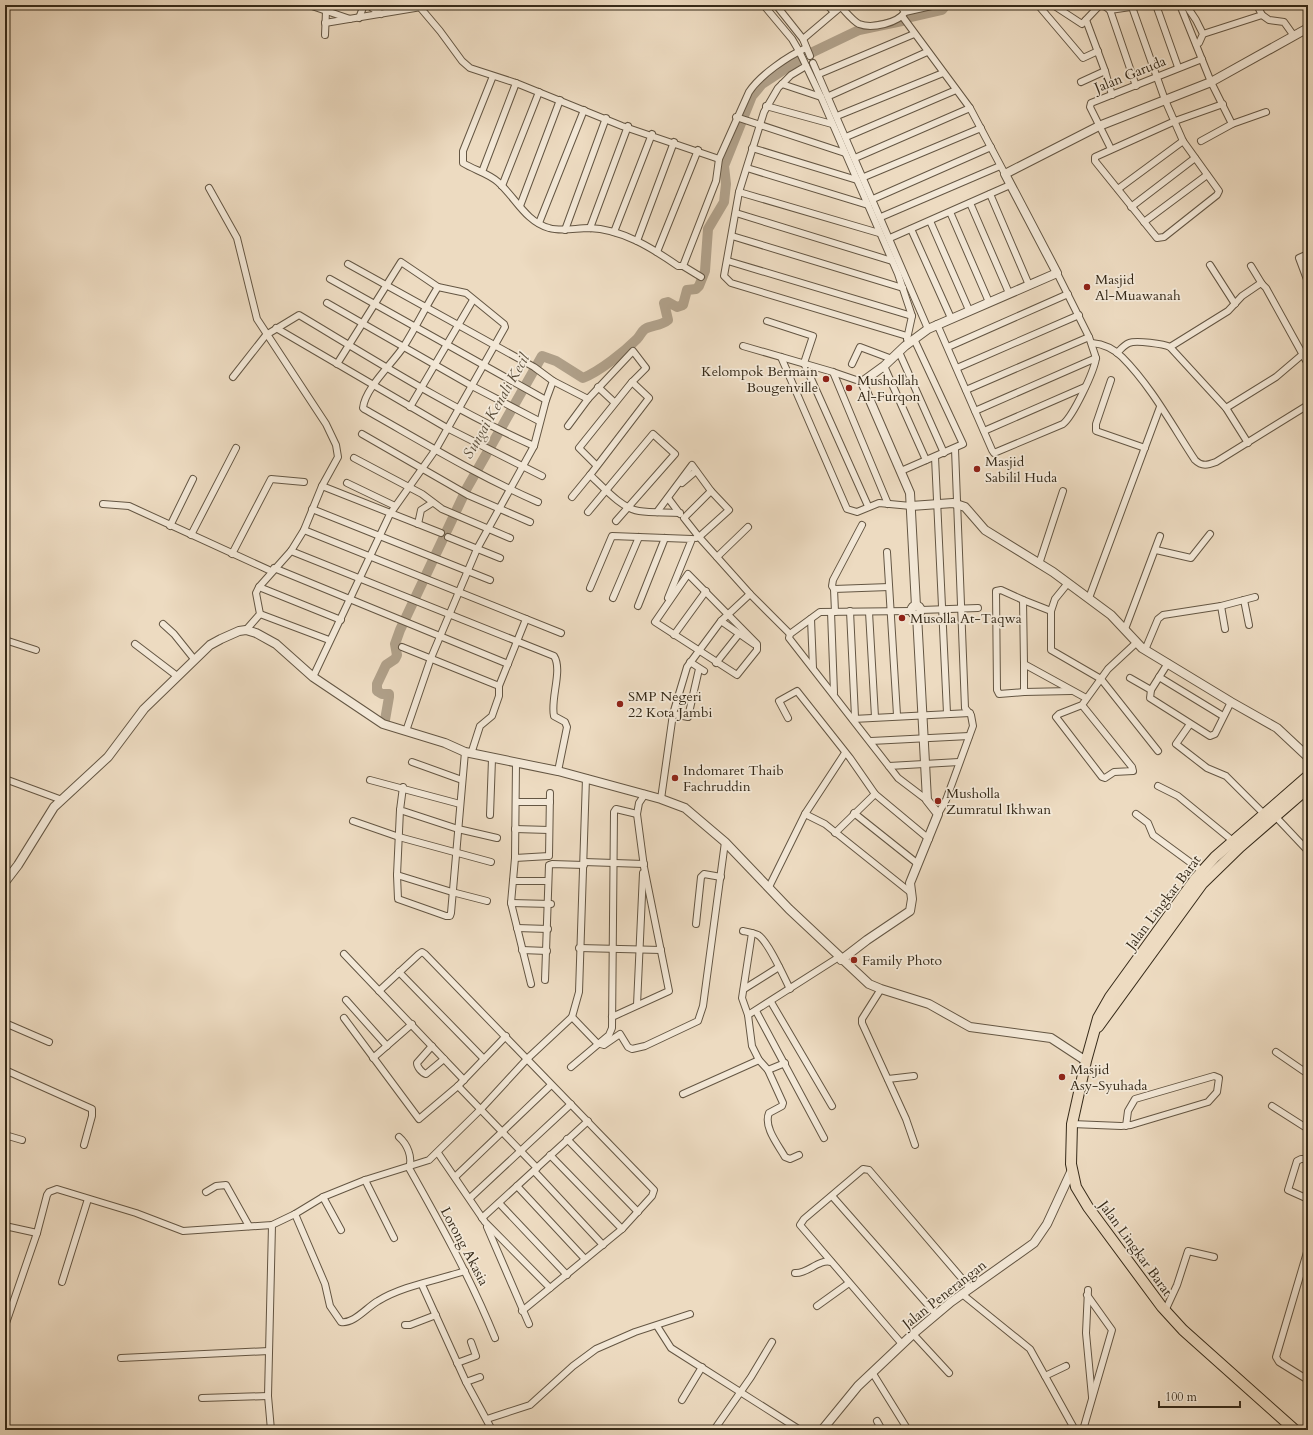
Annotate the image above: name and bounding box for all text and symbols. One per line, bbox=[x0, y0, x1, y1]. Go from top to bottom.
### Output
street label: Jalan Garuda bbox=[1090, 52, 1169, 98]
place label: Masjid Al-Muawanah bbox=[1095, 270, 1181, 305]
marker: Masjid Al-Muawanah bbox=[1082, 282, 1092, 292]
water label: Sungai Kenali Kecil bbox=[458, 349, 535, 462]
place label: Kelompok Bermain Bougenville bbox=[701, 362, 818, 397]
place label: Mushollah Al-Furqon bbox=[857, 371, 921, 406]
marker: Kelompok Bermain Bougenville bbox=[821, 374, 831, 384]
marker: Mushollah Al-Furqon bbox=[844, 383, 854, 393]
place label: Masjid Sabilil Huda bbox=[985, 452, 1057, 487]
marker: Masjid Sabilil Huda bbox=[972, 464, 982, 474]
place label: Musolla At-Taqwa bbox=[910, 609, 1022, 628]
marker: Musolla At-Taqwa bbox=[897, 613, 907, 623]
place label: SMP Negeri 22 Kota Jambi bbox=[628, 687, 712, 722]
marker: SMP Negeri 22 Kota Jambi bbox=[615, 699, 625, 709]
place label: Indomaret Thaib Fachruddin bbox=[683, 761, 784, 796]
marker: Indomaret Thaib Fachruddin bbox=[670, 773, 680, 783]
place label: Musholla Zumratul Ikhwan bbox=[946, 784, 1051, 819]
marker: Musholla Zumratul Ikhwan bbox=[933, 796, 943, 806]
street label: Jalan Lingkar Barat bbox=[1120, 851, 1206, 955]
place label: Family Photo bbox=[862, 951, 942, 970]
marker: Family Photo bbox=[849, 955, 859, 965]
place label: Masjid Asy-Syuhada bbox=[1070, 1060, 1148, 1095]
marker: Masjid Asy-Syuhada bbox=[1057, 1072, 1067, 1082]
street label: Jalan Lingkar Barat bbox=[1093, 1195, 1177, 1300]
street label: Lorong Akasia bbox=[436, 1204, 493, 1289]
street label: Jalan Penerangan bbox=[897, 1255, 990, 1335]
scale bar bbox=[1159, 1383, 1240, 1409]
text: 100 m bbox=[1165, 1389, 1198, 1405]

